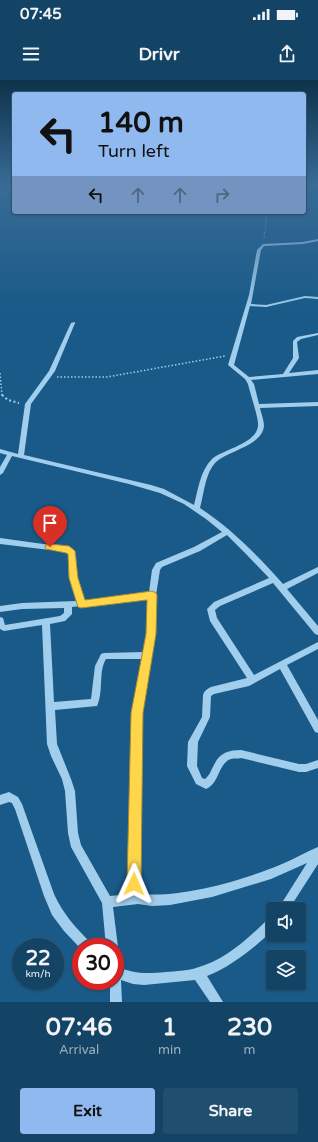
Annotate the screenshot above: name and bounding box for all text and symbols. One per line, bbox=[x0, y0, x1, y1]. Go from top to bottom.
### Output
text: 07:45 bbox=[20, 5, 62, 23]
icon: menu bbox=[20, 43, 42, 65]
text: Drivr bbox=[138, 43, 180, 65]
icon: share bbox=[276, 43, 298, 65]
text: 140 m bbox=[98, 106, 184, 140]
icon: left bbox=[32, 108, 84, 160]
text: Turn left bbox=[98, 140, 170, 162]
icon: left bbox=[85, 184, 107, 206]
icon: ahead bbox=[127, 184, 149, 206]
icon: ahead bbox=[169, 184, 191, 206]
icon: right bbox=[211, 184, 233, 206]
pin bbox=[33, 506, 67, 547]
icon: arrive bbox=[39, 512, 61, 534]
position arrow bbox=[113, 863, 155, 905]
map controls bbox=[266, 902, 306, 990]
button: sound bbox=[266, 902, 306, 942]
speed limit sign: 30 bbox=[72, 938, 124, 990]
text: 22 bbox=[25, 947, 51, 971]
button: layers bbox=[266, 950, 306, 990]
text: km/h bbox=[25, 968, 51, 980]
text: 07:46 bbox=[46, 1013, 112, 1042]
text: 1 bbox=[162, 1013, 177, 1042]
text: 230 bbox=[227, 1013, 272, 1042]
text: Arrival bbox=[59, 1042, 99, 1058]
text: min bbox=[158, 1042, 181, 1058]
text: m bbox=[244, 1042, 256, 1058]
button: Exit bbox=[20, 1088, 155, 1134]
button: Share bbox=[163, 1088, 298, 1134]

